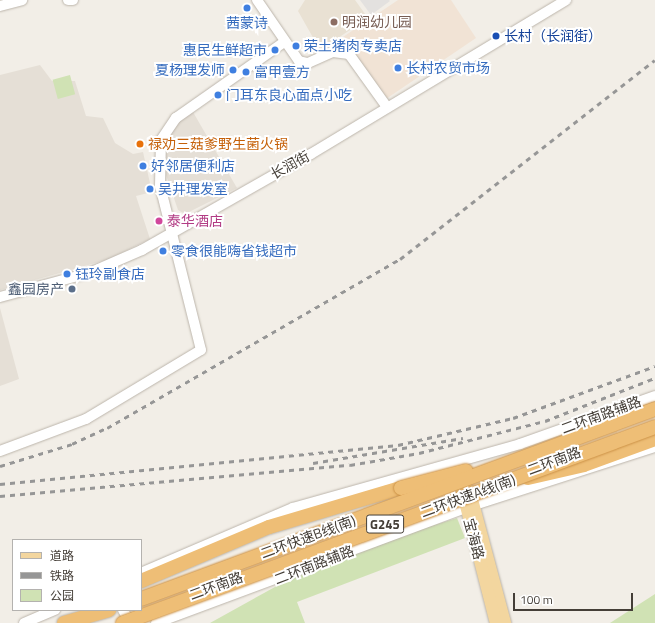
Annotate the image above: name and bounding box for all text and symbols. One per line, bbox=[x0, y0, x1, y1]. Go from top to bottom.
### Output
marker: 茜蒙诗 bbox=[242, 3, 252, 13]
place label: 明润幼儿园 bbox=[342, 14, 412, 30]
place label: 茜蒙诗 bbox=[226, 15, 268, 31]
marker: 明润幼儿园 bbox=[329, 17, 339, 27]
place label: 长村（长润街） bbox=[504, 28, 602, 44]
marker: 长村（长润街） bbox=[491, 31, 501, 41]
place label: 荣土猪肉专卖店 bbox=[304, 38, 402, 54]
marker: 荣土猪肉专卖店 bbox=[291, 41, 301, 51]
place label: 惠民生鲜超市 bbox=[183, 42, 267, 58]
marker: 惠民生鲜超市 bbox=[270, 45, 280, 55]
place label: 长村农贸市场 bbox=[406, 60, 490, 76]
place label: 夏杨理发师 bbox=[155, 62, 225, 78]
marker: 长村农贸市场 bbox=[393, 63, 403, 73]
place label: 富甲壹方 bbox=[254, 64, 310, 80]
marker: 夏杨理发师 bbox=[228, 65, 238, 75]
marker: 富甲壹方 bbox=[241, 67, 251, 77]
place label: 门耳东良心面点小吃 bbox=[226, 87, 352, 103]
marker: 门耳东良心面点小吃 bbox=[213, 90, 223, 100]
place label: 禄劝三菇爹野生菌火锅 bbox=[148, 136, 288, 152]
marker: 禄劝三菇爹野生菌火锅 bbox=[135, 139, 145, 149]
street label: 长润街 bbox=[268, 147, 312, 183]
place label: 好邻居便利店 bbox=[151, 158, 235, 174]
marker: 好邻居便利店 bbox=[138, 161, 148, 171]
place label: 吴井理发室 bbox=[158, 181, 228, 197]
marker: 吴井理发室 bbox=[145, 184, 155, 194]
place label: 泰华酒店 bbox=[167, 213, 223, 229]
marker: 泰华酒店 bbox=[154, 216, 164, 226]
place label: 零食很能嗨省钱超市 bbox=[171, 243, 297, 259]
marker: 零食很能嗨省钱超市 bbox=[158, 246, 168, 256]
place label: 钰玲副食店 bbox=[75, 266, 145, 282]
marker: 钰玲副食店 bbox=[62, 269, 72, 279]
place label: 鑫园房产 bbox=[8, 281, 64, 297]
marker: 鑫园房产 bbox=[67, 284, 77, 294]
street label: 二环南路辅路 bbox=[559, 393, 643, 437]
street label: 二环南路 bbox=[525, 444, 583, 478]
street label: 二环快速A线(南) bbox=[418, 471, 518, 521]
street label: 二环快速B线(南) bbox=[258, 512, 358, 562]
road number: G245 bbox=[366, 513, 404, 535]
street label: 宝海路 bbox=[460, 517, 488, 561]
legend bbox=[12, 539, 142, 611]
street label: 二环南路辅路 bbox=[272, 542, 356, 588]
text: 道路 bbox=[50, 546, 74, 565]
text: 铁路 bbox=[50, 566, 74, 585]
street label: 二环南路 bbox=[187, 569, 245, 603]
scale bar bbox=[515, 585, 635, 611]
text: 公园 bbox=[50, 586, 74, 605]
text: 100 m bbox=[520, 590, 553, 609]

